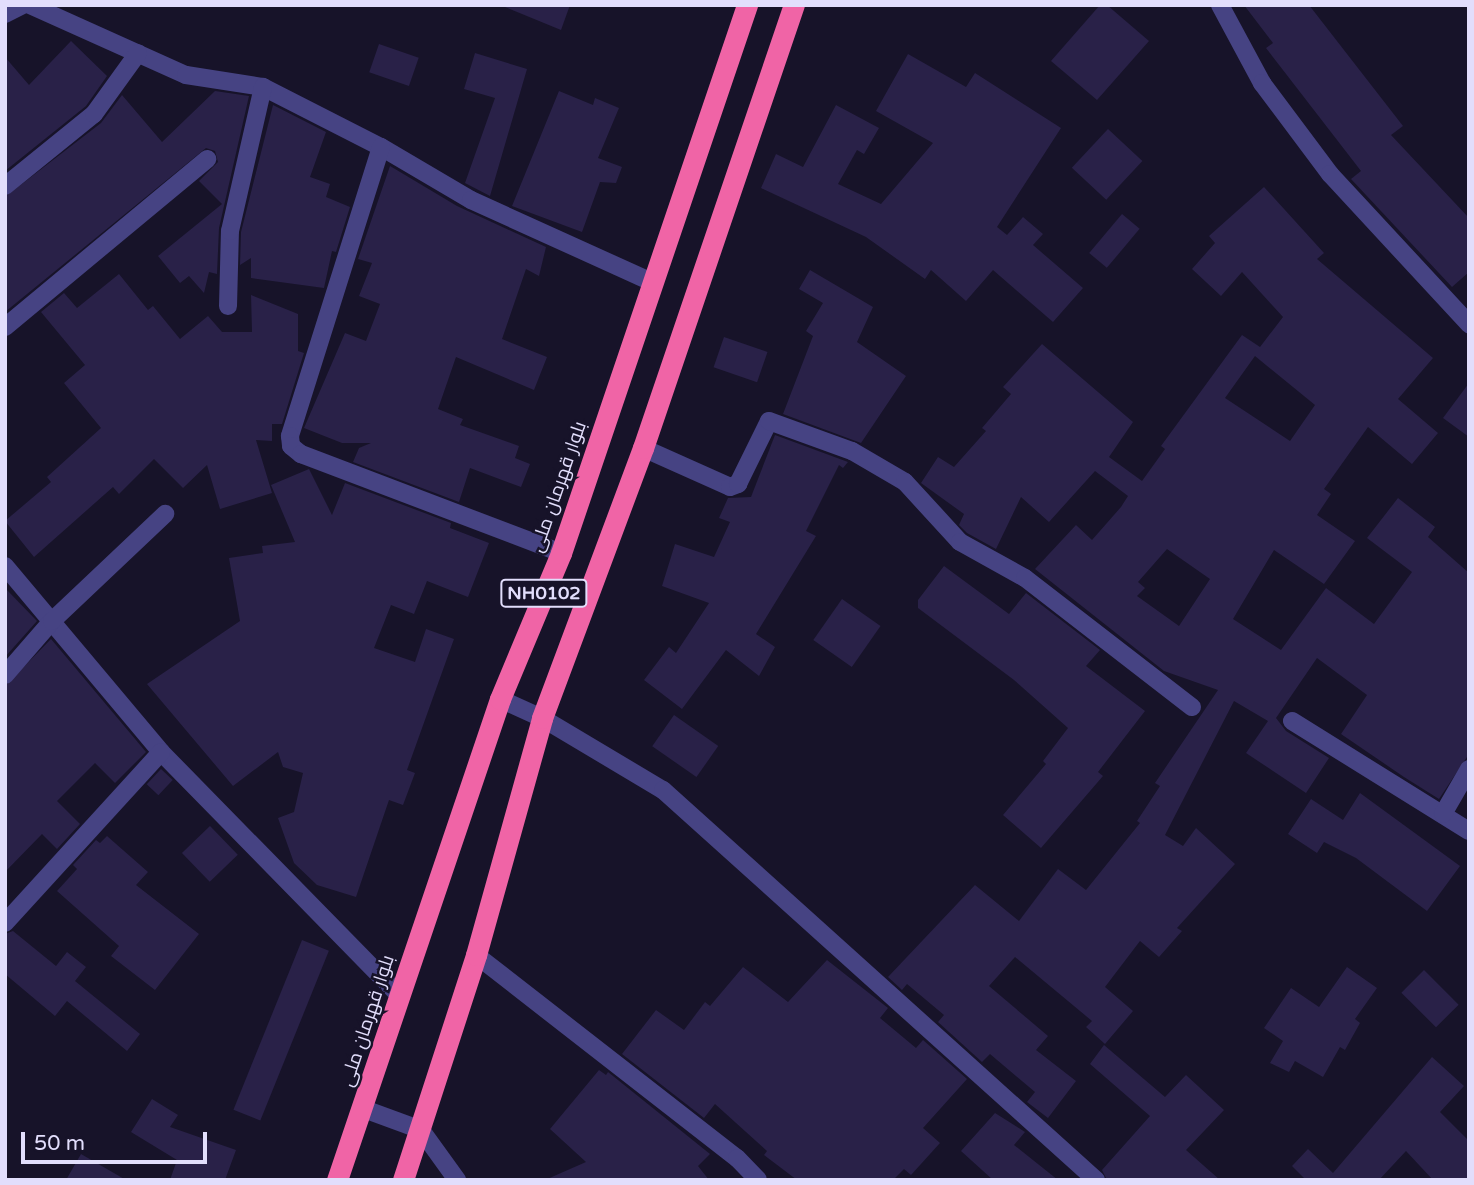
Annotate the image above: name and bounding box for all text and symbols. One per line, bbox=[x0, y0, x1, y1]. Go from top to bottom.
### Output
street label: بلوار قهرمان ملی bbox=[526, 419, 592, 555]
road number: NH0102 bbox=[500, 578, 588, 608]
street label: بلوار قهرمان ملی bbox=[336, 952, 400, 1090]
scale bar bbox=[24, 1118, 210, 1162]
text: 50 m bbox=[34, 1131, 85, 1156]

